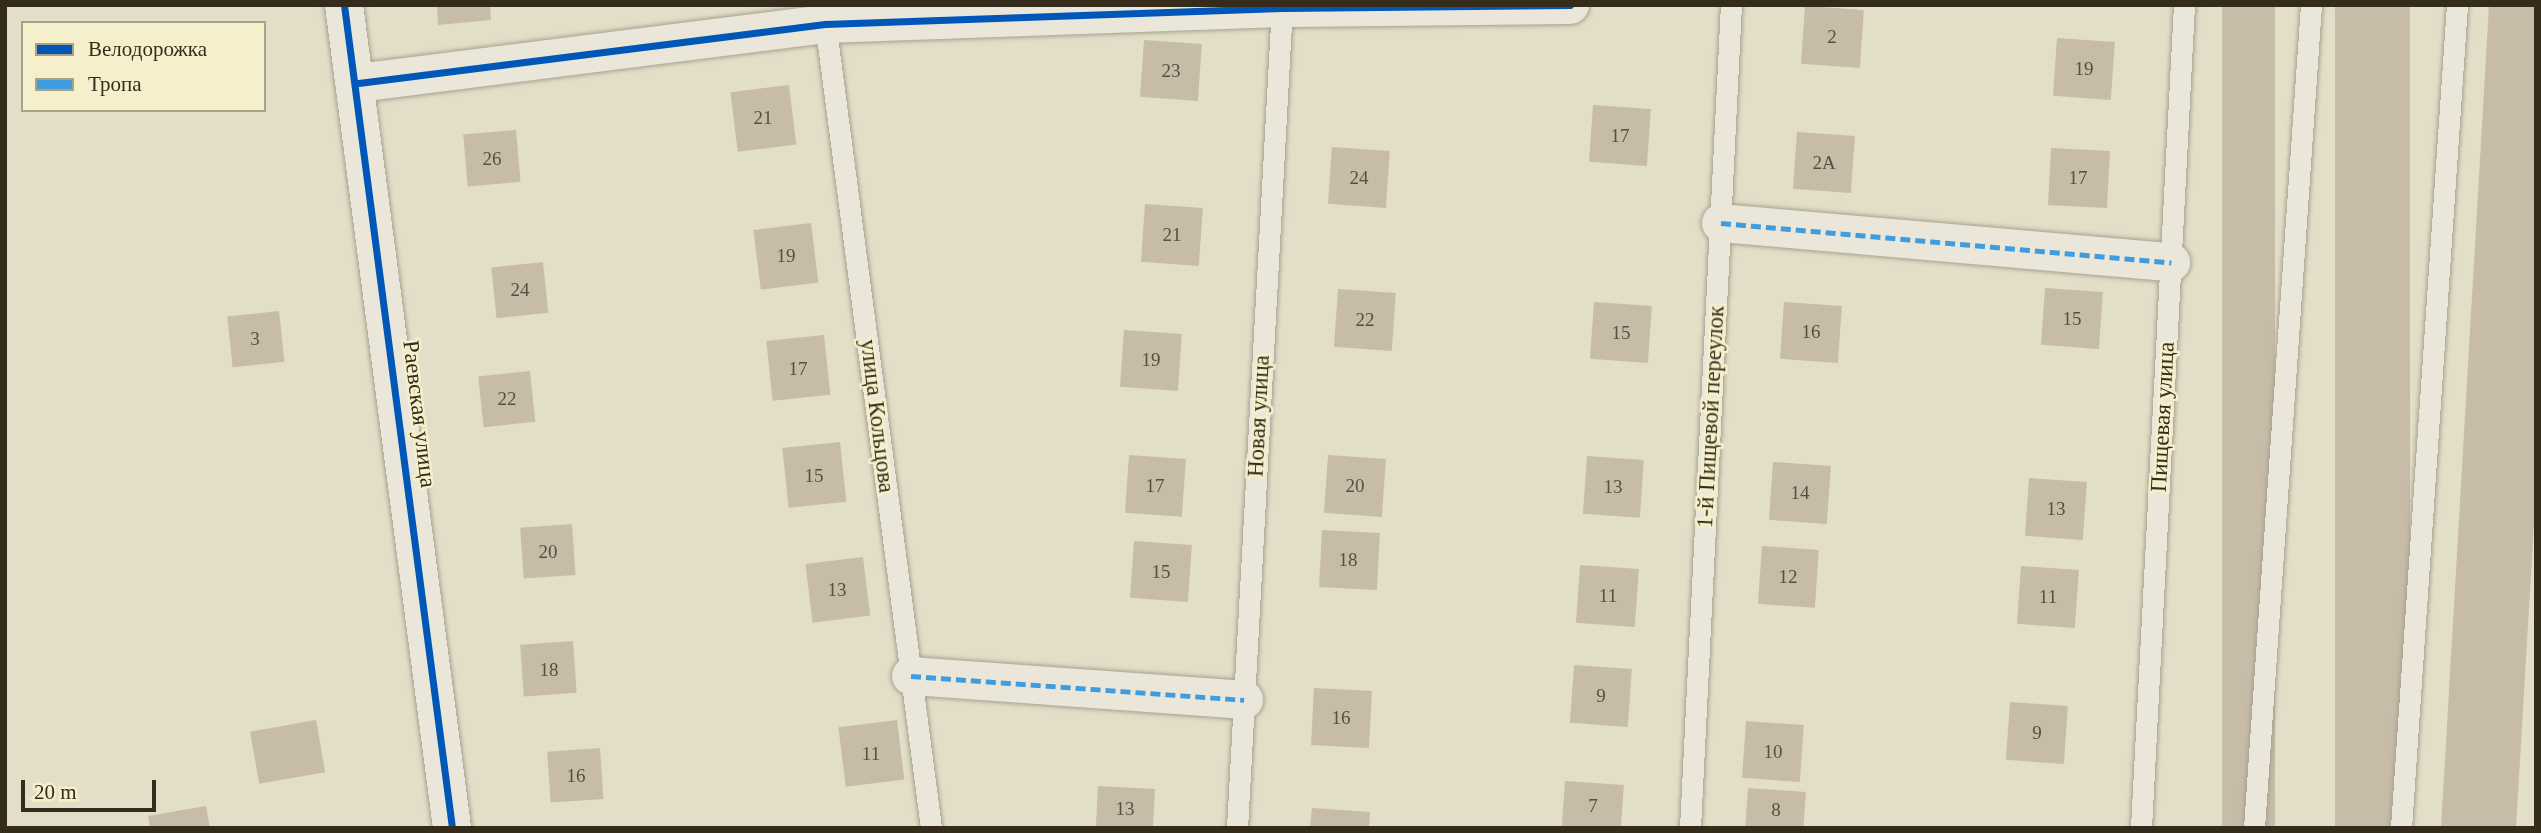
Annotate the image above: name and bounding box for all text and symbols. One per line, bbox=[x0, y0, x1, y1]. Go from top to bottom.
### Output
legend bbox=[21, 21, 266, 112]
house number: 2 bbox=[1827, 26, 1837, 48]
text: Велодорожка bbox=[88, 37, 207, 61]
house number: 19 bbox=[2074, 58, 2094, 80]
house number: 23 bbox=[1162, 60, 1180, 82]
text: Тропа bbox=[88, 72, 142, 96]
house number: 21 bbox=[754, 107, 772, 129]
house number: 17 bbox=[1610, 125, 1630, 147]
house number: 26 bbox=[482, 148, 502, 170]
house number: 2А bbox=[1812, 152, 1836, 174]
house number: 24 bbox=[1350, 167, 1368, 189]
house number: 17 bbox=[2068, 167, 2087, 189]
house number: 21 bbox=[1162, 224, 1182, 246]
house number: 19 bbox=[776, 245, 796, 267]
house number: 24 bbox=[510, 279, 530, 301]
street label: 1-й Пищевой переулок bbox=[1691, 305, 1731, 529]
house number: 15 bbox=[2062, 308, 2082, 330]
house number: 22 bbox=[1356, 309, 1374, 331]
house number: 16 bbox=[1802, 321, 1820, 343]
house number: 15 bbox=[1612, 322, 1630, 344]
house number: 3 bbox=[250, 328, 260, 350]
street label: улица Кольцова bbox=[854, 338, 900, 494]
street label: Раевская улица bbox=[396, 339, 442, 489]
street label: Пищевая улица bbox=[2145, 341, 2181, 493]
house number: 19 bbox=[1142, 349, 1160, 371]
street label: Новая улица bbox=[1242, 354, 1276, 478]
house number: 17 bbox=[788, 358, 808, 380]
house number: 22 bbox=[498, 388, 516, 410]
house number: 15 bbox=[804, 465, 824, 487]
house number: 17 bbox=[1146, 475, 1164, 497]
house number: 20 bbox=[1346, 475, 1364, 497]
house number: 13 bbox=[1604, 476, 1622, 498]
house number: 14 bbox=[1791, 482, 1810, 504]
house number: 13 bbox=[2047, 498, 2066, 520]
house number: 20 bbox=[538, 541, 558, 563]
house number: 18 bbox=[1338, 549, 1358, 571]
house number: 15 bbox=[1152, 561, 1170, 583]
house number: 12 bbox=[1778, 566, 1798, 588]
house number: 13 bbox=[828, 579, 846, 601]
house number: 11 bbox=[1599, 585, 1617, 607]
house number: 11 bbox=[2039, 586, 2057, 608]
house number: 18 bbox=[540, 659, 558, 681]
house number: 9 bbox=[1596, 685, 1606, 707]
house number: 16 bbox=[1332, 707, 1350, 729]
house number: 9 bbox=[2032, 722, 2042, 744]
house number: 10 bbox=[1764, 741, 1782, 763]
house number: 11 bbox=[862, 743, 880, 765]
house number: 16 bbox=[566, 765, 586, 787]
scale bar bbox=[24, 766, 159, 810]
text: 20 m bbox=[34, 780, 77, 804]
house number: 7 bbox=[1588, 795, 1598, 817]
house number: 13 bbox=[1116, 798, 1134, 820]
house number: 8 bbox=[1771, 799, 1781, 821]

